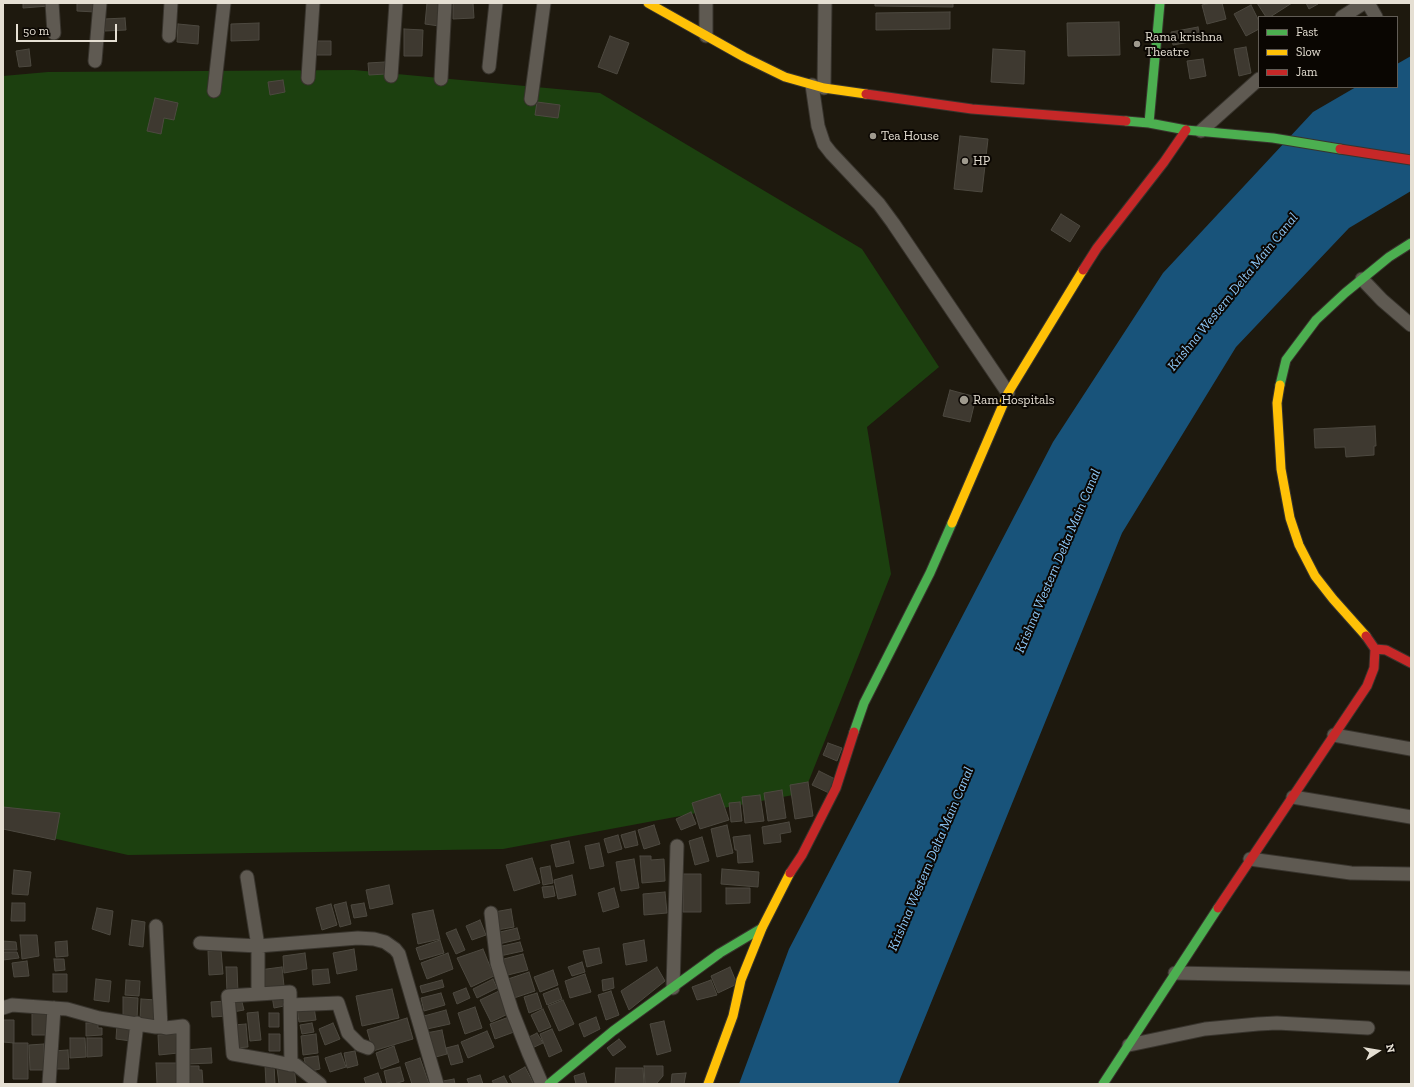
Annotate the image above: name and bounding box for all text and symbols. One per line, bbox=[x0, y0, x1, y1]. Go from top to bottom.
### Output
scale bar bbox=[18, 16, 119, 42]
legend bbox=[1258, 16, 1398, 88]
text: 50 m bbox=[23, 24, 49, 38]
text: Fast bbox=[1296, 25, 1318, 39]
place label: Rama krishna Theatre bbox=[1145, 29, 1222, 60]
marker: Rama krishna Theatre bbox=[1132, 39, 1142, 49]
text: Slow bbox=[1296, 45, 1321, 59]
text: Jam bbox=[1296, 65, 1317, 79]
place label: Tea House bbox=[881, 128, 939, 144]
marker: Tea House bbox=[868, 131, 878, 141]
place label: HP bbox=[973, 153, 990, 169]
marker: HP bbox=[960, 156, 970, 166]
water label: Krishna Western Delta Main Canal bbox=[1164, 210, 1302, 374]
place label: Ram Hospitals bbox=[973, 392, 1054, 408]
marker: Ram Hospitals bbox=[958, 394, 970, 406]
water label: Krishna Western Delta Main Canal bbox=[1012, 467, 1104, 655]
water label: Krishna Western Delta Main Canal bbox=[885, 765, 977, 953]
north arrow bbox=[1358, 1031, 1398, 1071]
text: N bbox=[1383, 1043, 1397, 1054]

